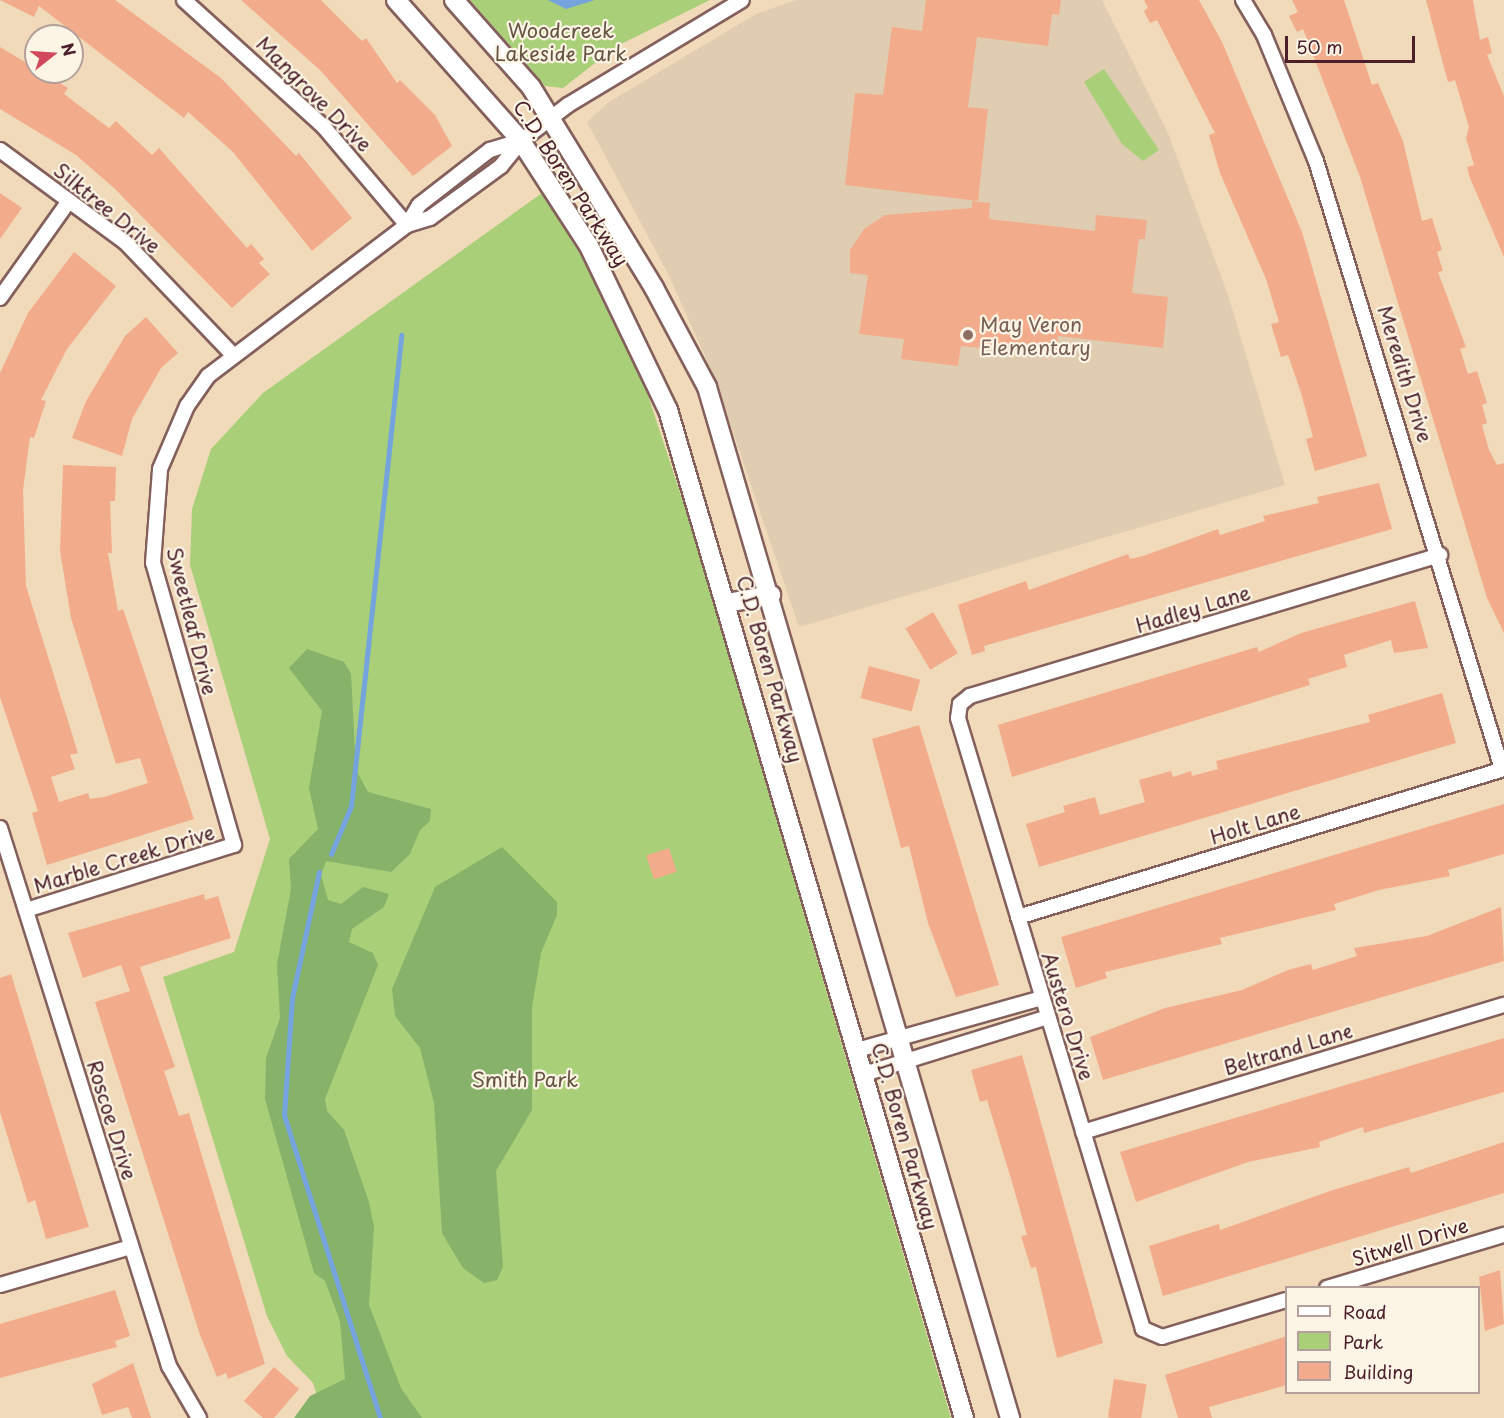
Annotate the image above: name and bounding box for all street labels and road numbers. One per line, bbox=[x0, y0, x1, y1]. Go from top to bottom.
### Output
street label: Mangrove Drive bbox=[251, 31, 377, 157]
street label: C.D. Boren Parkway bbox=[508, 95, 634, 271]
street label: Silktree Drive bbox=[48, 157, 166, 259]
street label: Meredith Drive bbox=[1373, 302, 1437, 446]
street label: Sweetleaf Drive bbox=[162, 544, 222, 698]
street label: C.D. Boren Parkway bbox=[732, 572, 808, 766]
street label: Hadley Lane bbox=[1132, 580, 1254, 638]
street label: Holt Lane bbox=[1207, 799, 1303, 849]
street label: Marble Creek Drive bbox=[29, 820, 219, 898]
street label: Austero Drive bbox=[1037, 949, 1099, 1083]
street label: Beltrand Lane bbox=[1220, 1018, 1356, 1080]
street label: C.D. Boren Parkway bbox=[867, 1039, 943, 1233]
street label: Roscoe Drive bbox=[82, 1057, 142, 1183]
street label: Sitwell Drive bbox=[1349, 1213, 1471, 1271]

